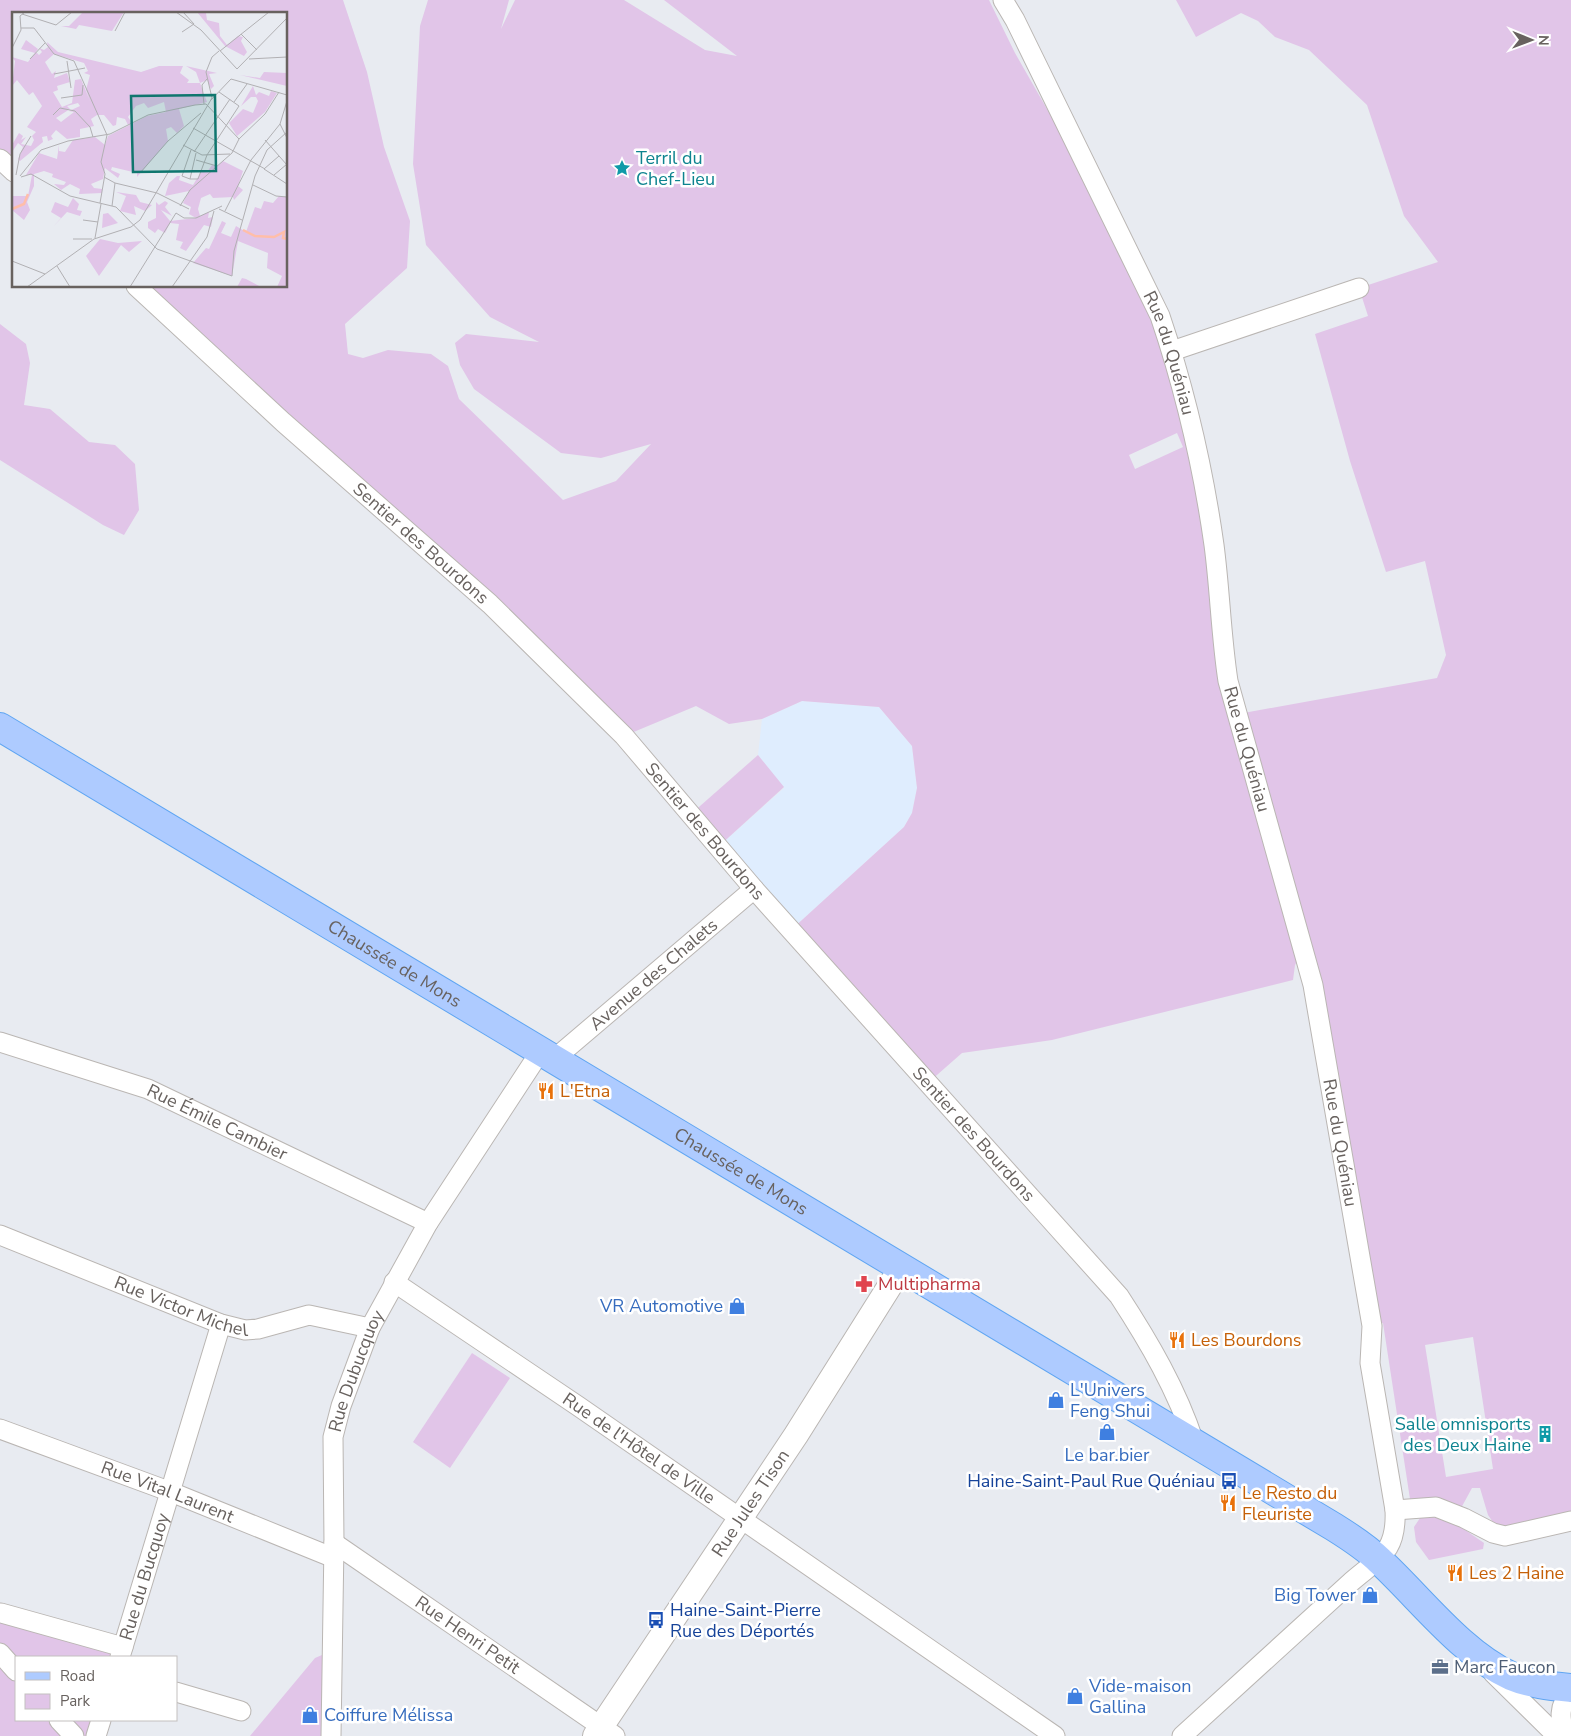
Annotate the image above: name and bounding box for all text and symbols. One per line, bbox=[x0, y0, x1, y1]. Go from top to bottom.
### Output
inset map bbox=[12, 12, 288, 288]
north arrow bbox=[1506, 15, 1556, 65]
text: N bbox=[1534, 35, 1553, 46]
place label: Terril du Chef-Lieu bbox=[636, 146, 715, 191]
place icon: Terril du Chef-Lieu bbox=[612, 158, 632, 178]
street label: Rue du Quéniau bbox=[1138, 287, 1200, 417]
street label: Sentier des Bourdons bbox=[348, 477, 494, 610]
street label: Rue du Quéniau bbox=[1218, 684, 1276, 815]
street label: Sentier des Bourdons bbox=[640, 757, 770, 905]
street label: Avenue des Chalets bbox=[584, 913, 723, 1036]
street label: Chaussée de Mons bbox=[323, 914, 466, 1013]
street label: Sentier des Bourdons bbox=[907, 1062, 1041, 1207]
street label: Rue du Quéniau bbox=[1317, 1077, 1363, 1208]
street label: Rue Émile Cambier bbox=[143, 1078, 292, 1166]
place label: L'Etna bbox=[560, 1079, 610, 1103]
restaurant icon: L'Etna bbox=[536, 1081, 556, 1101]
street label: Chaussée de Mons bbox=[670, 1122, 812, 1221]
street label: Rue Victor Michel bbox=[111, 1270, 249, 1342]
place label: Multipharma bbox=[878, 1272, 981, 1296]
pharmacy icon: Multipharma bbox=[854, 1274, 874, 1294]
place label: VR Automotive bbox=[599, 1294, 723, 1318]
shop icon: VR Automotive bbox=[727, 1296, 747, 1316]
street label: Rue Dubucquoy bbox=[323, 1305, 390, 1434]
place label: Les Bourdons bbox=[1191, 1328, 1302, 1352]
restaurant icon: Les Bourdons bbox=[1167, 1330, 1187, 1350]
place label: L'Univers Feng Shui bbox=[1070, 1378, 1150, 1423]
street label: Rue de l'Hôtel de Ville bbox=[558, 1387, 720, 1509]
shop icon: L'Univers Feng Shui bbox=[1046, 1390, 1066, 1410]
place label: Salle omnisports des Deux Haine bbox=[1395, 1412, 1531, 1457]
shop icon: Le bar.bier bbox=[1097, 1422, 1117, 1442]
building icon: Salle omnisports des Deux Haine bbox=[1535, 1424, 1555, 1444]
place label: Le bar.bier bbox=[1065, 1443, 1150, 1467]
street label: Rue Jules Tison bbox=[706, 1445, 795, 1562]
street label: Rue Vital Laurent bbox=[98, 1455, 238, 1529]
place label: Haine-Saint-Paul Rue Quéniau bbox=[967, 1469, 1215, 1493]
bus stop icon: Haine-Saint-Paul Rue Quéniau bbox=[1219, 1471, 1239, 1491]
place label: Le Resto du Fleuriste bbox=[1242, 1481, 1337, 1526]
restaurant icon: Le Resto du Fleuriste bbox=[1218, 1493, 1238, 1513]
street label: Rue du Bucquoy bbox=[114, 1509, 175, 1643]
place label: Les 2 Haine bbox=[1469, 1561, 1564, 1585]
restaurant icon: Les 2 Haine bbox=[1445, 1563, 1465, 1583]
place label: Big Tower bbox=[1274, 1583, 1357, 1607]
shop icon: Big Tower bbox=[1360, 1585, 1380, 1605]
street label: Rue Henri Petit bbox=[410, 1590, 525, 1680]
place label: Haine-Saint-Pierre Rue des Déportés bbox=[670, 1598, 821, 1643]
bus stop icon: Haine-Saint-Pierre Rue des Déportés bbox=[646, 1610, 666, 1630]
place label: Marc Faucon bbox=[1454, 1655, 1556, 1679]
legend bbox=[15, 1656, 178, 1721]
office icon: Marc Faucon bbox=[1430, 1657, 1450, 1677]
text: Road bbox=[60, 1666, 95, 1686]
place label: Vide-maison Gallina bbox=[1088, 1674, 1192, 1719]
shop icon: Vide-maison Gallina bbox=[1065, 1686, 1085, 1706]
text: Park bbox=[60, 1691, 90, 1711]
place label: Coiffure Mélissa bbox=[324, 1703, 453, 1727]
shop icon: Coiffure Mélissa bbox=[300, 1705, 320, 1725]

